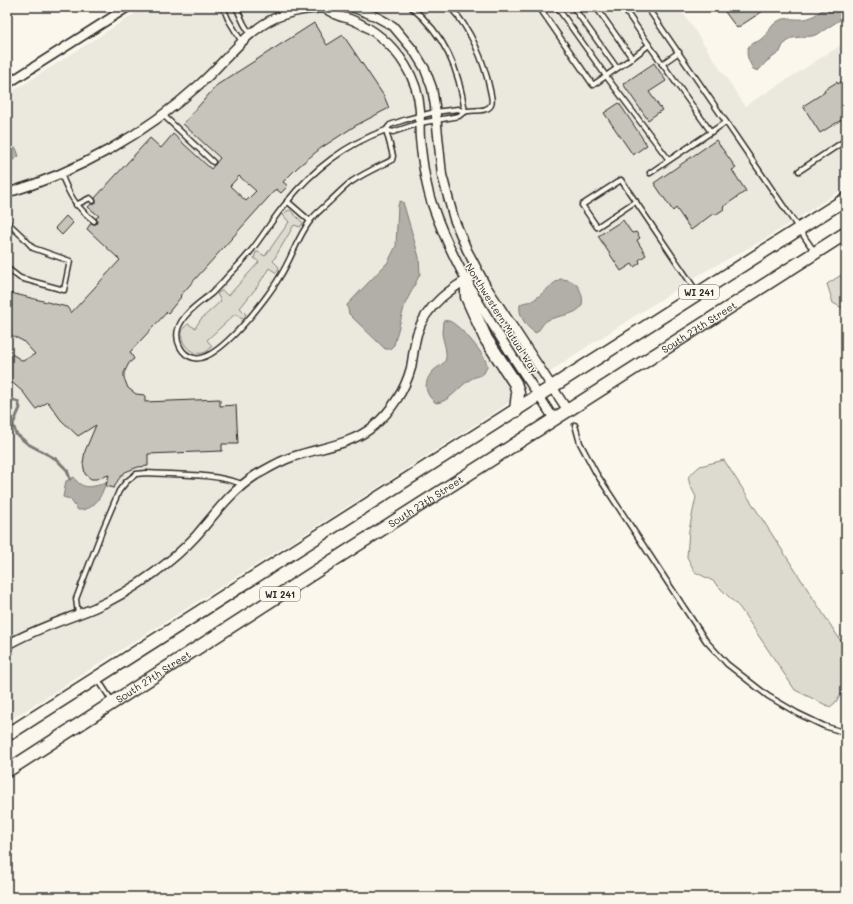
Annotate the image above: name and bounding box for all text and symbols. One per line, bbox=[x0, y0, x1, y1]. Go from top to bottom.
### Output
street label: Northwestern Mutual Way bbox=[462, 260, 542, 376]
road number: WI 241 bbox=[679, 285, 719, 299]
street label: South 27th Street bbox=[658, 298, 739, 356]
street label: South 27th Street bbox=[385, 472, 466, 531]
road number: WI 241 bbox=[260, 587, 300, 601]
street label: South 27th Street bbox=[113, 647, 193, 706]

